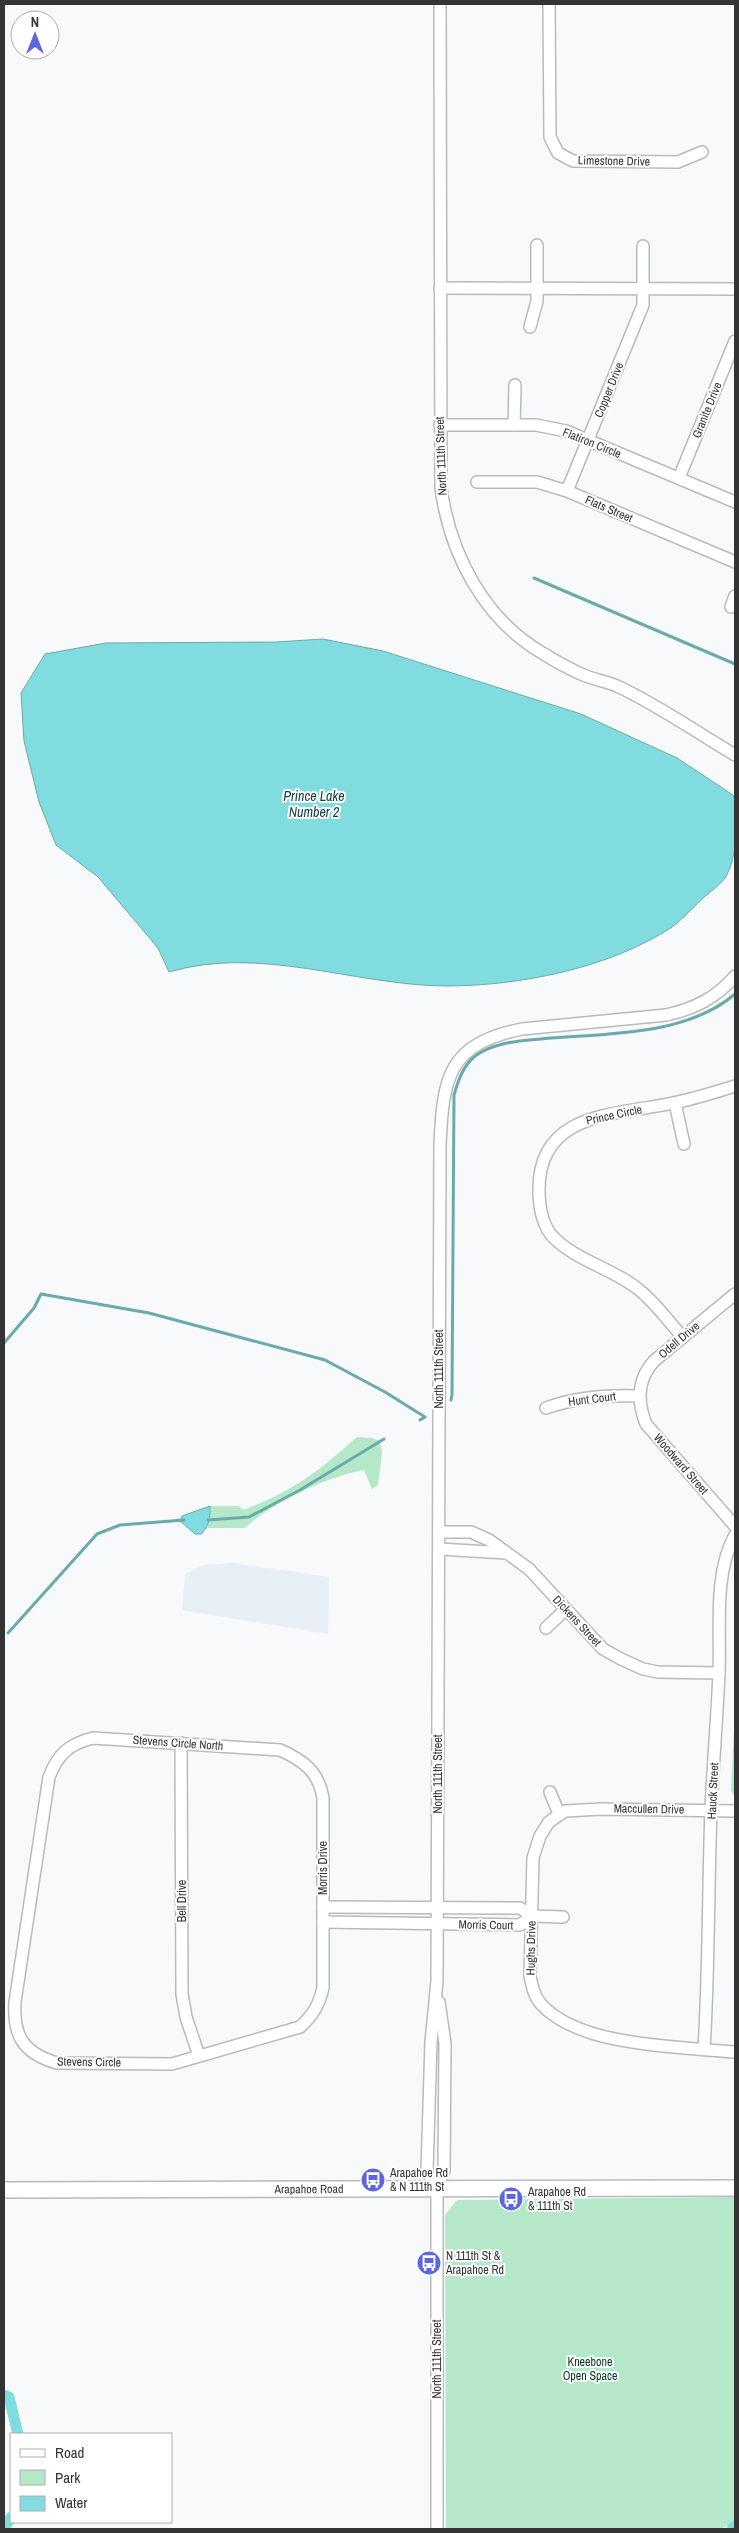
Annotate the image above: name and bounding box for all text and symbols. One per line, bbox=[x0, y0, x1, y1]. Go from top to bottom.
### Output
north arrow bbox=[10, 10, 60, 60]
text: N bbox=[31, 13, 39, 31]
street label: Limestone Drive bbox=[578, 152, 650, 170]
street label: Copper Drive bbox=[591, 360, 627, 420]
street label: Granite Drive bbox=[689, 380, 725, 440]
street label: North 111th Street bbox=[432, 416, 450, 496]
street label: Flatiron Circle bbox=[560, 424, 624, 462]
street label: Flats Street bbox=[583, 492, 636, 526]
water label: Prince Lake Number 2 bbox=[283, 787, 345, 821]
street label: Prince Circle bbox=[585, 1101, 643, 1129]
street label: Odell Drive bbox=[655, 1318, 703, 1362]
street label: North 111th Street bbox=[431, 1329, 447, 1408]
street label: Hunt Court bbox=[567, 1388, 617, 1410]
street label: Woodward Street bbox=[650, 1430, 712, 1498]
street label: Dickens Street bbox=[549, 1592, 605, 1650]
street label: Stevens Circle North bbox=[132, 1732, 224, 1754]
street label: North 111th Street bbox=[430, 1734, 446, 1813]
street label: Hauck Street bbox=[704, 1762, 722, 1820]
street label: Maccullen Drive bbox=[614, 1800, 684, 1818]
street label: Morris Drive bbox=[315, 1841, 331, 1895]
street label: Bell Drive bbox=[174, 1880, 190, 1922]
street label: Morris Court bbox=[459, 1917, 514, 1933]
street label: Hughs Drive bbox=[523, 1921, 539, 1975]
street label: Stevens Circle bbox=[57, 2053, 121, 2071]
place label: Arapahoe Rd & N 111th St bbox=[389, 2165, 448, 2195]
bus stop icon: Arapahoe Rd & N 111th St bbox=[360, 2167, 386, 2193]
street label: Arapahoe Road bbox=[273, 2181, 344, 2197]
place label: Arapahoe Rd & 111th St bbox=[527, 2184, 586, 2214]
bus stop icon: Arapahoe Rd & 111th St bbox=[498, 2186, 524, 2212]
place label: N 111th St & Arapahoe Rd bbox=[445, 2248, 504, 2278]
bus stop icon: N 111th St & Arapahoe Rd bbox=[416, 2250, 442, 2276]
street label: North 111th Street bbox=[429, 2319, 445, 2398]
park label: Kneebone Open Space bbox=[563, 2354, 617, 2384]
legend bbox=[10, 2433, 172, 2523]
text: Road bbox=[55, 2442, 84, 2463]
text: Park bbox=[55, 2467, 81, 2488]
text: Water bbox=[55, 2492, 87, 2513]

